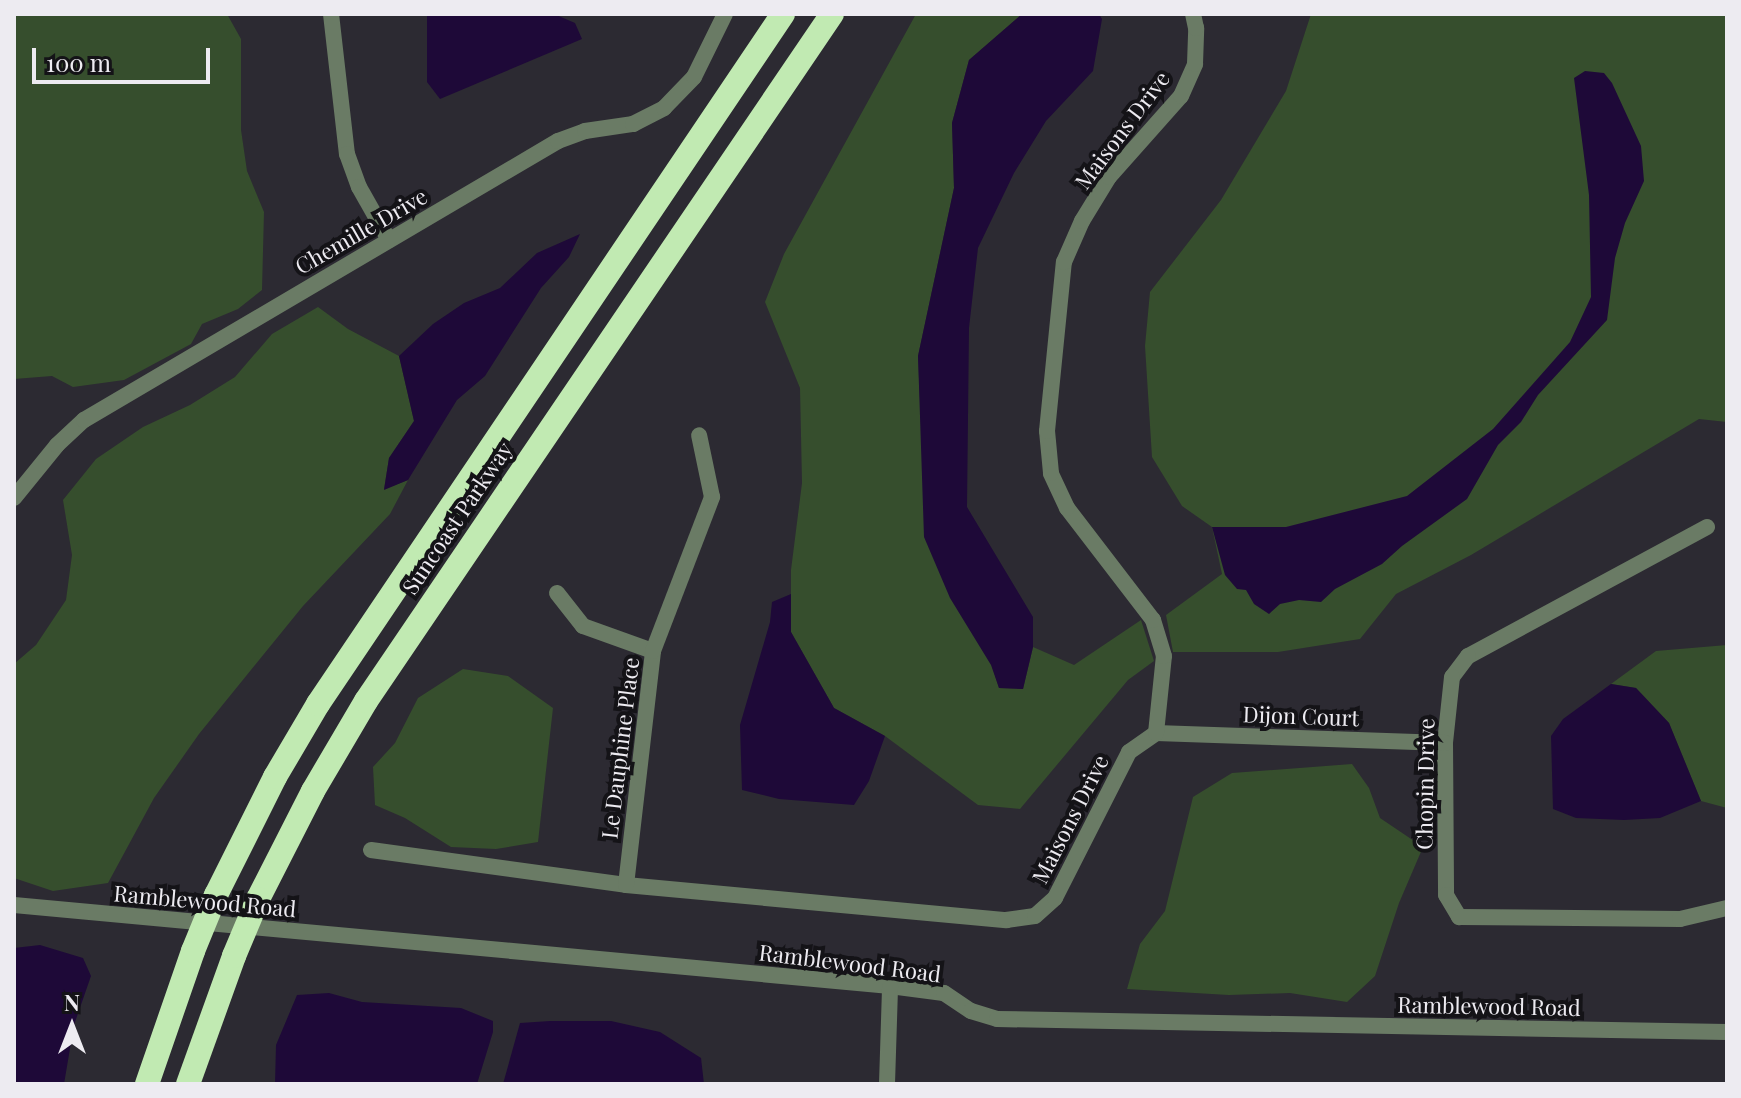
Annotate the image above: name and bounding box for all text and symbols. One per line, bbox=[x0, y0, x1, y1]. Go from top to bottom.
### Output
scale bar bbox=[36, 32, 214, 82]
text: 100 m bbox=[46, 46, 111, 78]
street label: Maisons Drive bbox=[1069, 66, 1175, 194]
street label: Chemille Drive bbox=[290, 183, 432, 279]
street label: Suncoast Parkway bbox=[396, 437, 518, 599]
street label: Le Dauphine Place bbox=[596, 656, 644, 840]
street label: Dijon Court bbox=[1242, 701, 1360, 731]
street label: Chopin Drive bbox=[1411, 718, 1439, 850]
street label: Maisons Drive bbox=[1026, 750, 1114, 888]
street label: Ramblewood Road bbox=[113, 880, 297, 922]
street label: Ramblewood Road bbox=[757, 939, 943, 987]
north arrow bbox=[32, 986, 112, 1066]
text: N bbox=[64, 987, 80, 1017]
street label: Ramblewood Road bbox=[1397, 991, 1581, 1021]

